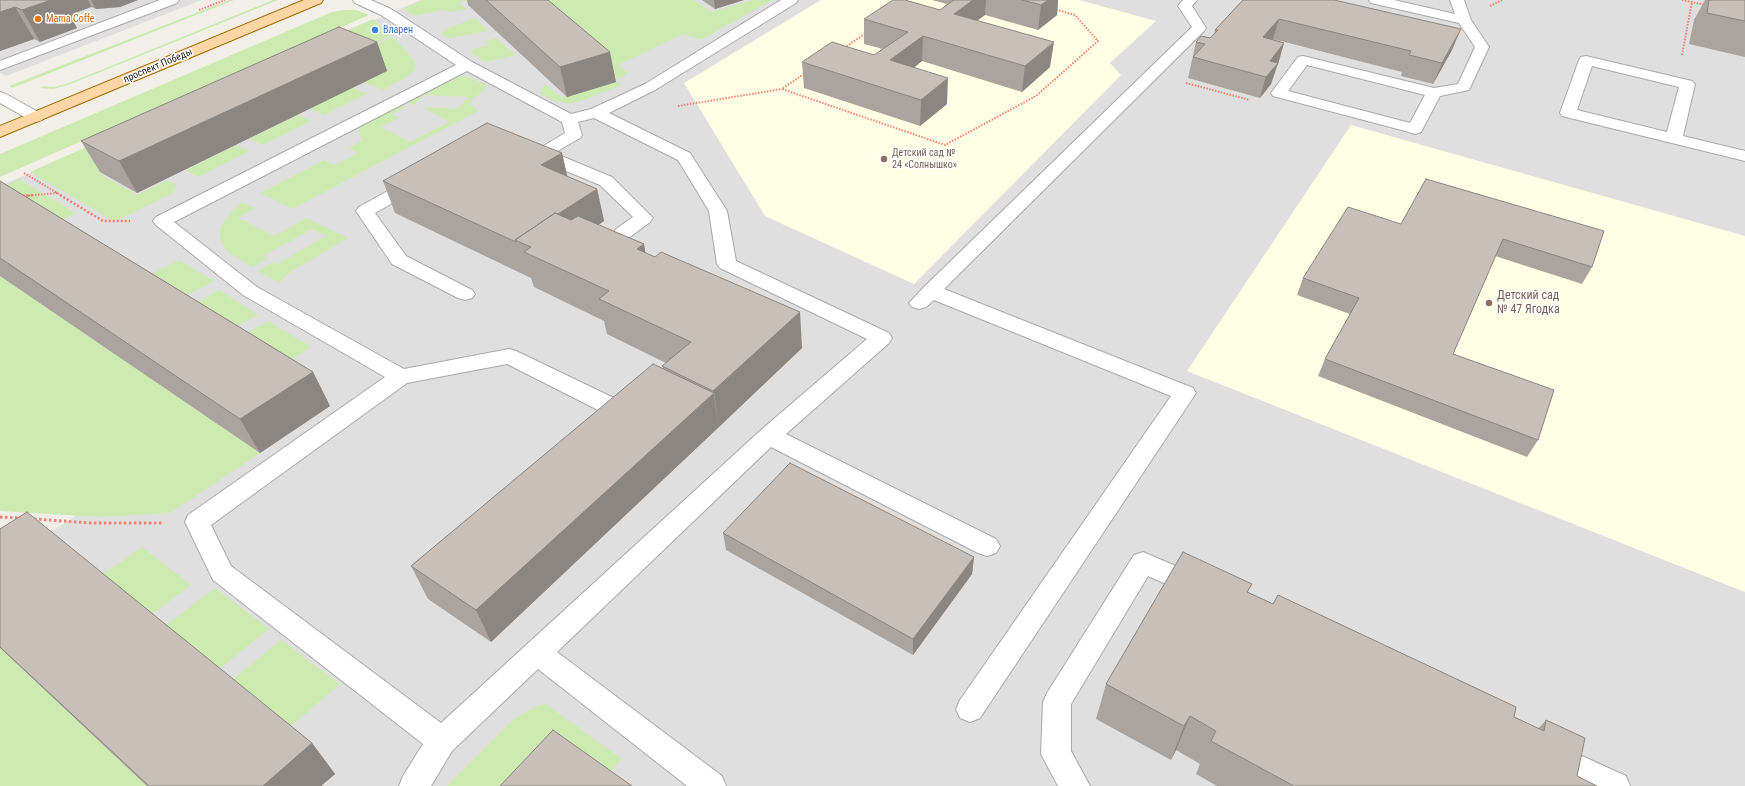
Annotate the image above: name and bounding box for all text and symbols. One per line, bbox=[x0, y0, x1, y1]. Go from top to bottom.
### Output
place label: Mama Coffe bbox=[46, 13, 95, 25]
marker: Mama Coffe bbox=[33, 14, 43, 24]
place label: Вларен bbox=[383, 24, 413, 36]
marker: Вларен bbox=[370, 25, 380, 35]
street label: проспект Победы bbox=[122, 46, 194, 86]
place label: Детский сад № 24 «Солнышко» bbox=[892, 147, 957, 170]
marker: Детский сад № 24 «Солнышко» bbox=[879, 154, 889, 164]
place label: Детский сад № 47 Ягодка bbox=[1497, 289, 1560, 317]
marker: Детский сад № 47 Ягодка bbox=[1484, 298, 1494, 308]

